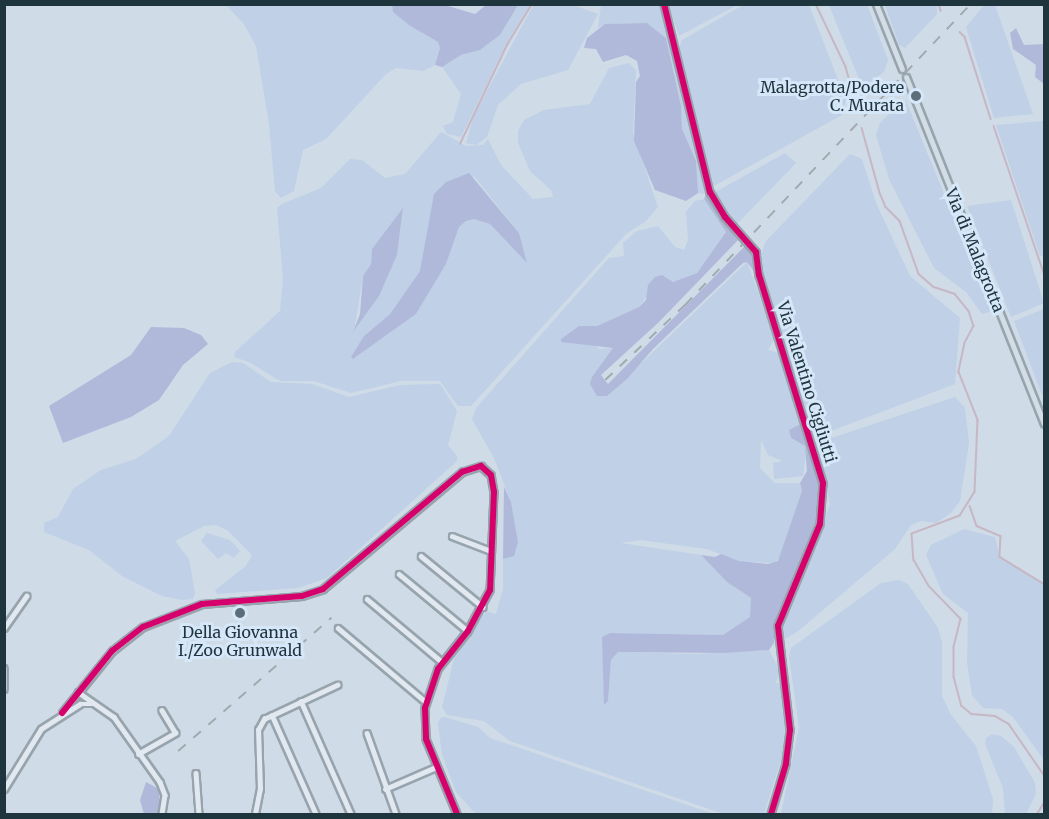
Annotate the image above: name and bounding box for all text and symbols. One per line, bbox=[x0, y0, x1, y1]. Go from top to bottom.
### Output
place label: Malagrotta/Podere C. Murata bbox=[760, 77, 904, 115]
marker: Malagrotta/Podere C. Murata bbox=[909, 89, 923, 103]
street label: Via di Malagrotta bbox=[941, 185, 1009, 315]
street label: Via Valentino Cigliutti bbox=[773, 299, 841, 465]
marker: Della Giovanna I./Zoo Grunwald bbox=[233, 606, 247, 620]
place label: Della Giovanna I./Zoo Grunwald bbox=[178, 622, 302, 660]

